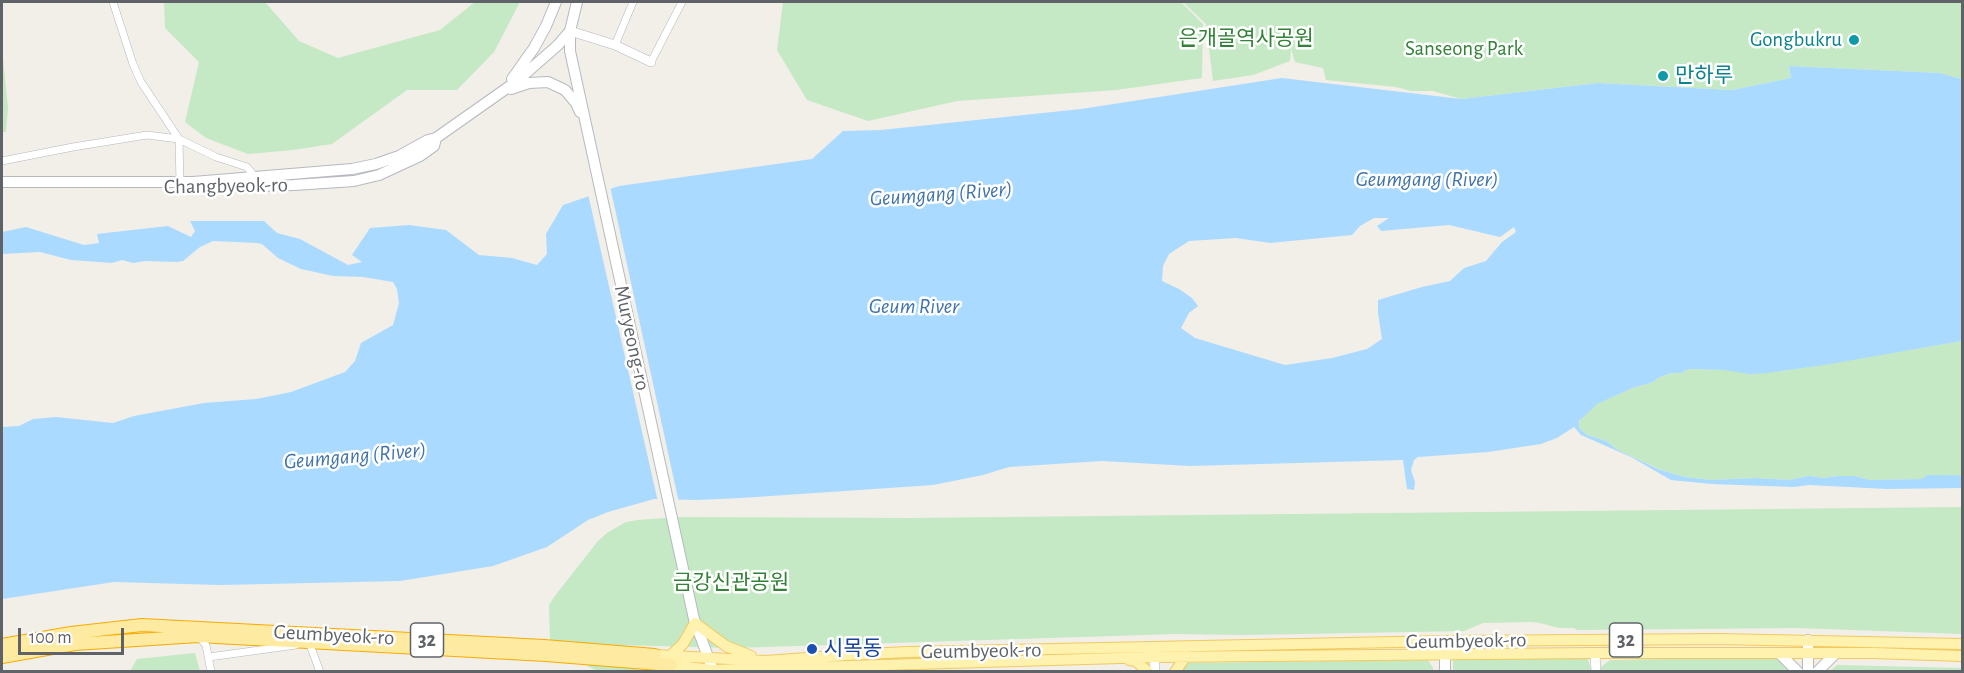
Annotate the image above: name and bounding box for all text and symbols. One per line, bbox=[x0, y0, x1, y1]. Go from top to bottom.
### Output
park label: 은개골역사공원 bbox=[1178, 26, 1314, 52]
place label: Gongbukru bbox=[1750, 27, 1842, 53]
marker: Gongbukru bbox=[1847, 33, 1861, 47]
park label: Sanseong Park bbox=[1405, 36, 1523, 62]
place label: 만하루 bbox=[1675, 63, 1733, 89]
marker: 만하루 bbox=[1656, 69, 1670, 83]
water label: Geumgang (River) bbox=[1356, 166, 1498, 192]
street label: Changbyeok-ro bbox=[164, 172, 288, 200]
water label: Geumgang (River) bbox=[869, 176, 1013, 212]
street label: Muryeong-ro bbox=[609, 283, 655, 393]
water label: Geum River bbox=[869, 293, 959, 319]
water label: Geumgang (River) bbox=[283, 437, 427, 475]
park label: 금강신관공원 bbox=[673, 570, 789, 596]
scale bar bbox=[21, 616, 128, 654]
street label: Geumbyeok-ro bbox=[273, 619, 395, 651]
road number: 32 bbox=[410, 623, 444, 657]
road number: 32 bbox=[1610, 623, 1642, 657]
street label: Geumbyeok-ro bbox=[1405, 627, 1527, 655]
text: 100 m bbox=[29, 629, 72, 647]
place label: 시목동 bbox=[824, 636, 882, 662]
street label: Geumbyeok-ro bbox=[920, 637, 1042, 665]
marker: 시목동 bbox=[805, 642, 819, 656]

